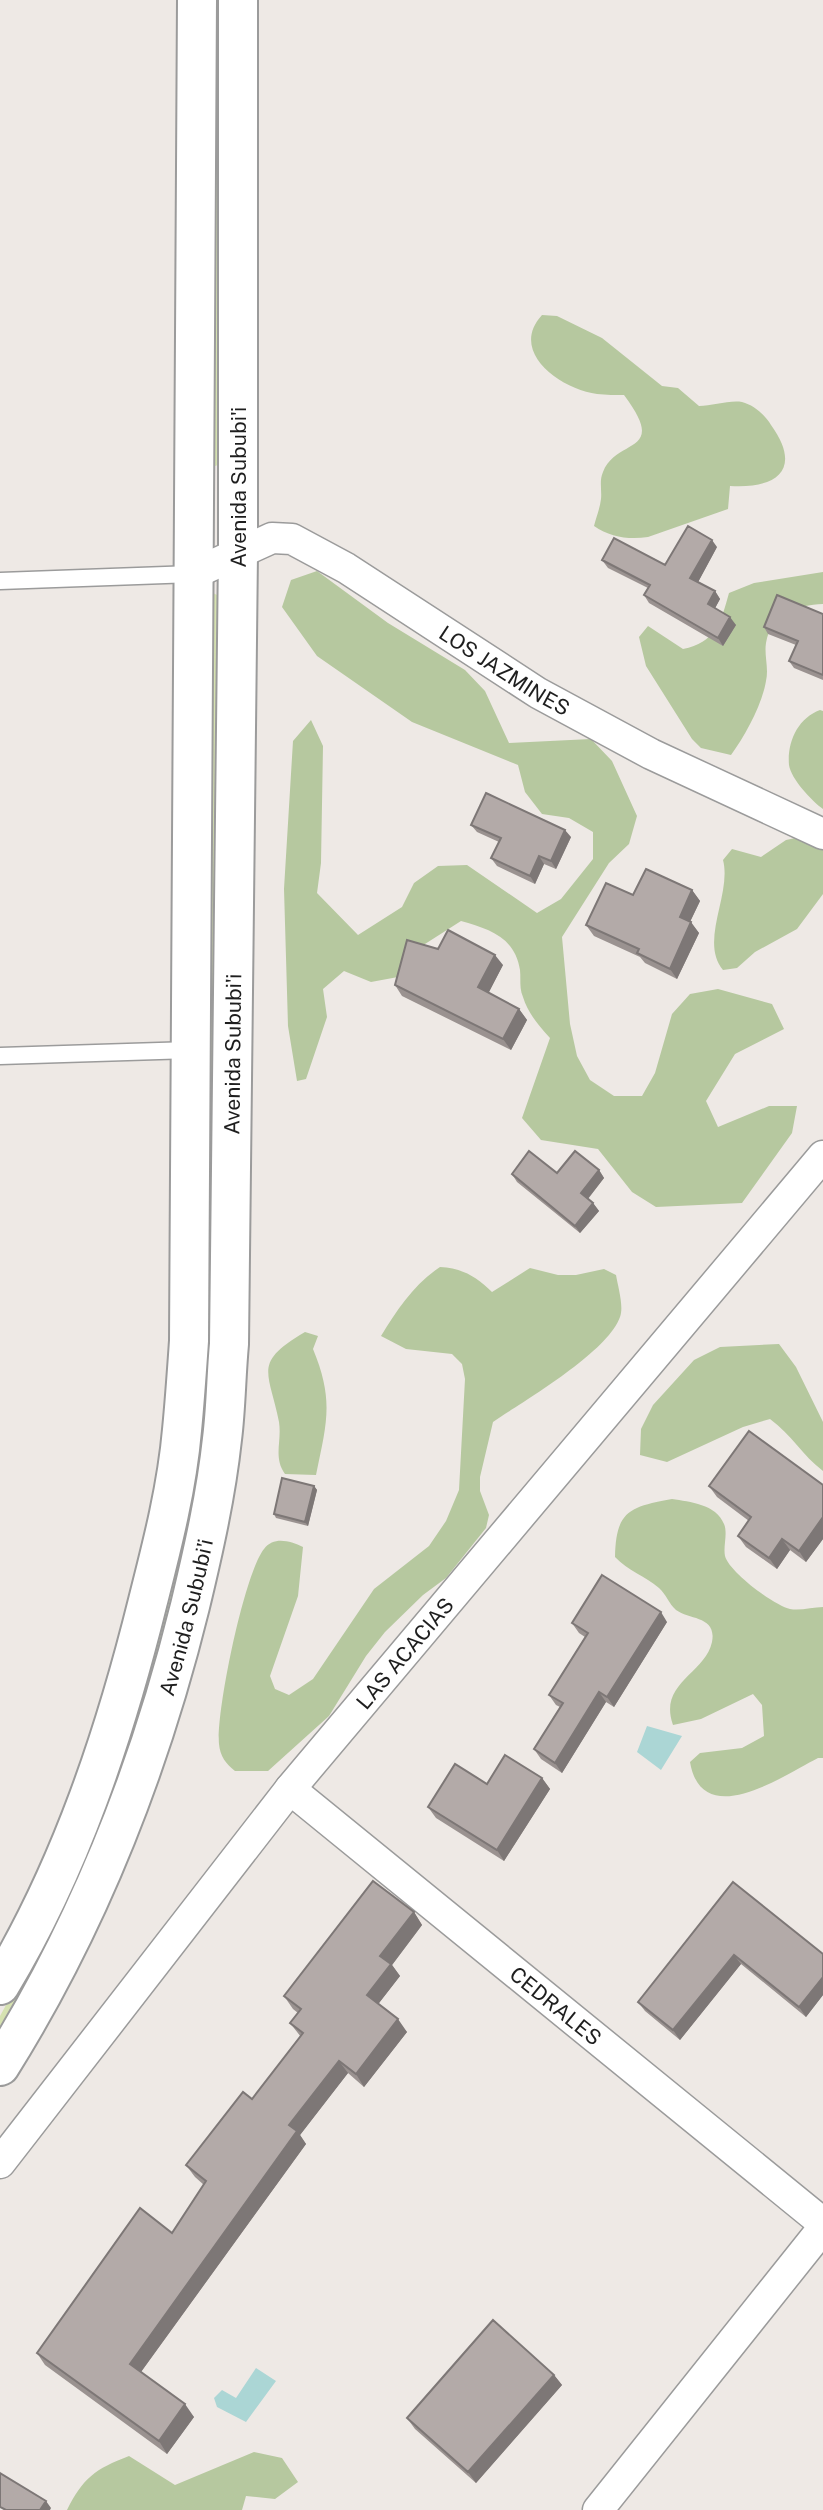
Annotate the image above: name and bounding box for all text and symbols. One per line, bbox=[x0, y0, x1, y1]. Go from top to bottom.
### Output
street label: Avenida Sububi'i bbox=[225, 407, 251, 568]
street label: LOS JAZMINES bbox=[435, 620, 574, 720]
street label: Avenida Sububi'i bbox=[219, 974, 246, 1135]
street label: Avenida Sububi'i bbox=[154, 1537, 218, 1699]
street label: LAS ACACIAS bbox=[351, 1592, 458, 1714]
street label: CEDRALES bbox=[505, 1961, 607, 2050]

